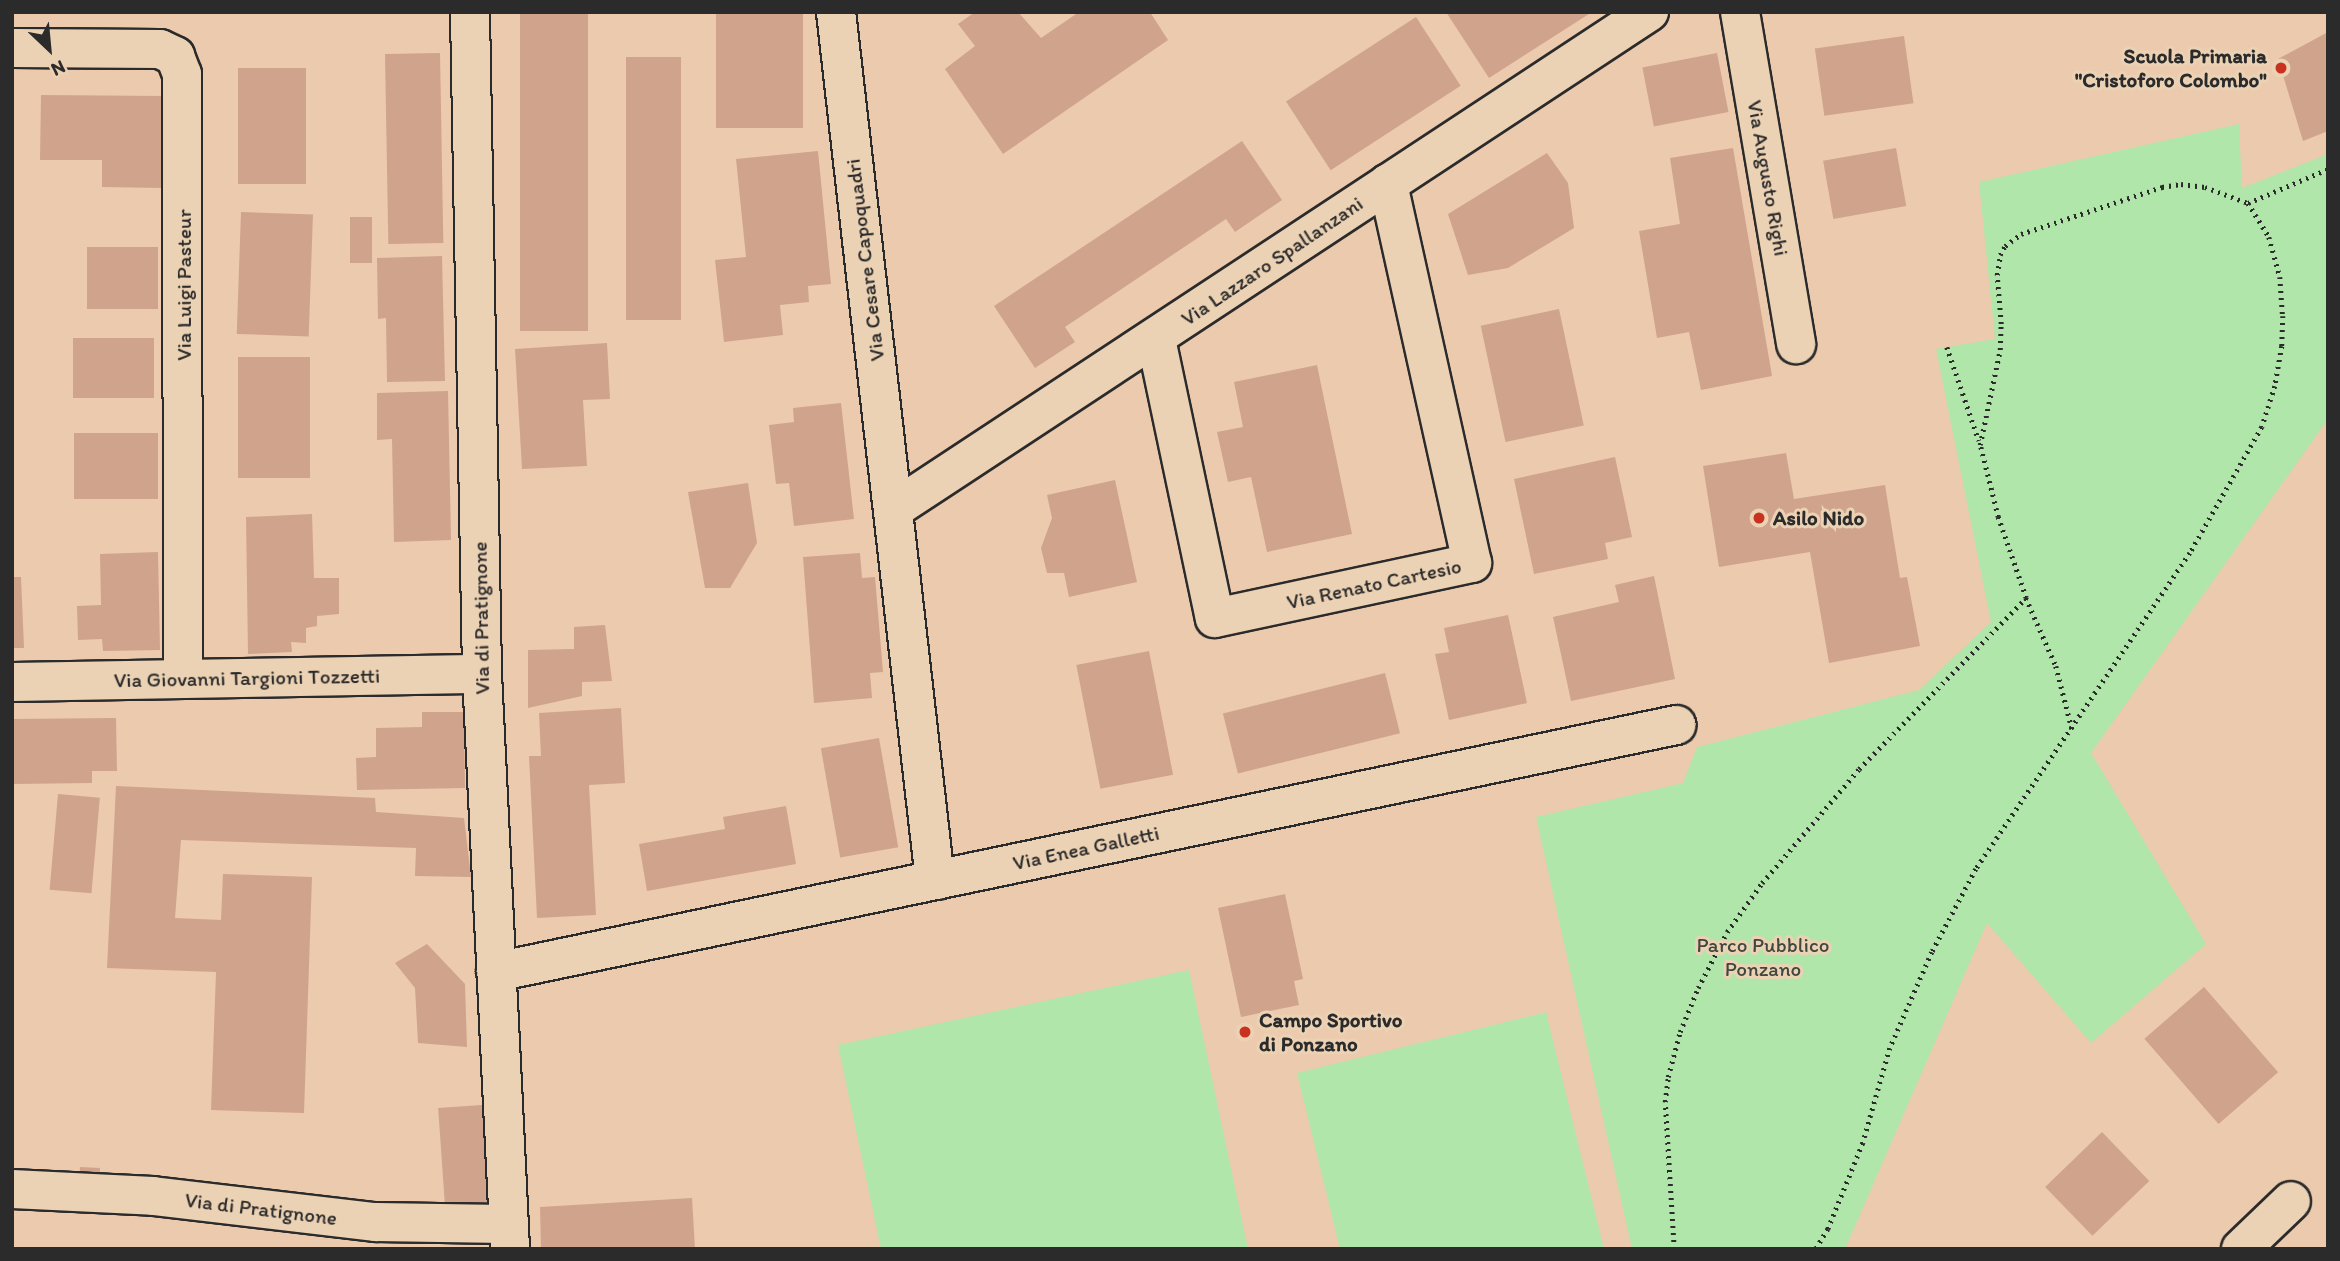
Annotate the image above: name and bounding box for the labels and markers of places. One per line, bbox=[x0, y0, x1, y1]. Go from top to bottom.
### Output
place label: Scuola Primaria "Cristoforo Colombo" bbox=[2075, 43, 2267, 93]
marker: Scuola Primaria "Cristoforo Colombo" bbox=[2273, 60, 2289, 76]
place label: Asilo Nido bbox=[1773, 505, 1864, 531]
marker: Asilo Nido bbox=[1751, 510, 1767, 526]
place label: Campo Sportivo di Ponzano bbox=[1259, 1007, 1402, 1057]
marker: Campo Sportivo di Ponzano bbox=[1237, 1024, 1253, 1040]

